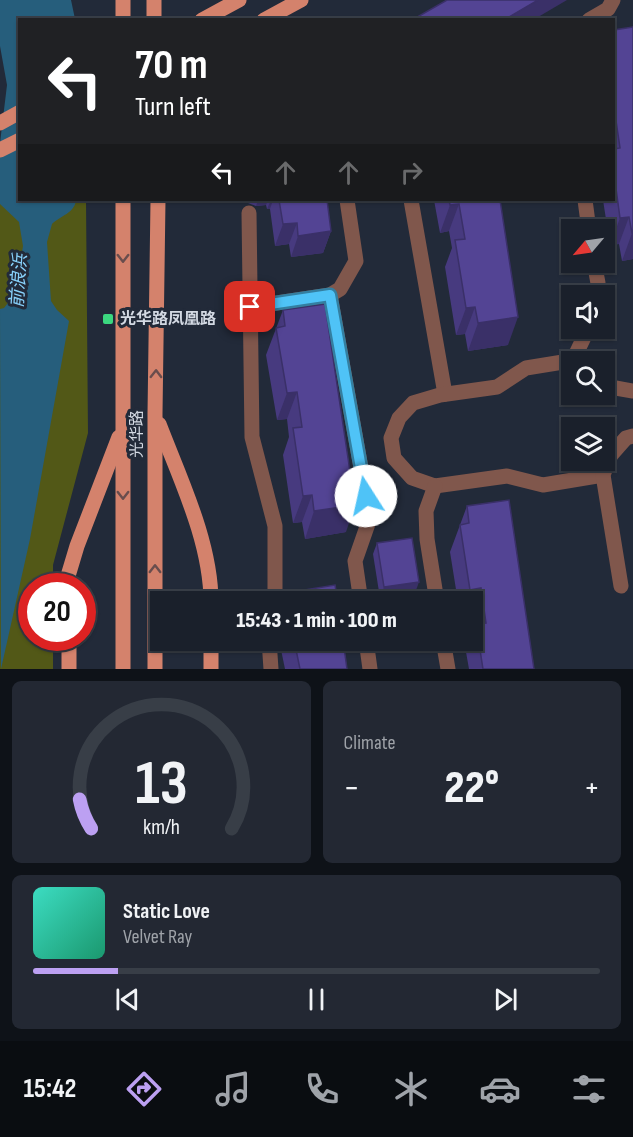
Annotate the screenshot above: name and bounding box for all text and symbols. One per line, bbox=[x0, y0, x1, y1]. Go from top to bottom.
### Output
text: 70 m bbox=[135, 40, 208, 91]
icon: left bbox=[36, 42, 114, 120]
text: Turn left bbox=[135, 91, 211, 123]
icon: left bbox=[206, 156, 239, 189]
icon: ahead bbox=[269, 156, 302, 189]
icon: ahead bbox=[332, 156, 365, 189]
icon: right bbox=[395, 156, 428, 189]
north arrow bbox=[561, 219, 615, 273]
map controls bbox=[561, 219, 615, 471]
water label: 前浪浜 bbox=[7, 251, 31, 309]
one-way arrow bbox=[117, 253, 129, 262]
pin bbox=[224, 281, 275, 332]
button: sound bbox=[561, 285, 615, 339]
icon: arrive bbox=[233, 290, 266, 323]
place label: 光华路凤凰路 bbox=[120, 309, 216, 329]
marker: 光华路凤凰路 bbox=[101, 312, 115, 326]
button: search bbox=[561, 351, 615, 405]
one-way arrow bbox=[150, 369, 162, 378]
street label: 光华路 bbox=[128, 410, 147, 458]
button: layers bbox=[561, 417, 615, 471]
position arrow bbox=[334, 464, 398, 528]
one-way arrow bbox=[116, 490, 129, 499]
one-way arrow bbox=[149, 564, 161, 573]
speed limit sign: 20 bbox=[18, 573, 96, 651]
text: 15:43 · 1 min · 100 m bbox=[236, 607, 397, 634]
text: Climate bbox=[344, 731, 396, 755]
text: 13 bbox=[135, 747, 187, 822]
text: 22° bbox=[444, 761, 499, 816]
text: − bbox=[344, 768, 360, 808]
text: + bbox=[584, 768, 600, 808]
text: km/h bbox=[143, 815, 180, 840]
text: Static Love bbox=[123, 898, 210, 925]
text: Velvet Ray bbox=[123, 925, 192, 949]
icon: previous bbox=[111, 983, 144, 1016]
icon: pause bbox=[300, 983, 333, 1016]
icon: next bbox=[489, 983, 522, 1016]
icon: directions bbox=[123, 1068, 165, 1110]
icon: music bbox=[212, 1068, 254, 1110]
icon: phone bbox=[301, 1068, 343, 1110]
icon: climate bbox=[390, 1068, 432, 1110]
icon: car bbox=[479, 1068, 521, 1110]
icon: filters bbox=[568, 1068, 610, 1110]
text: 15:42 bbox=[23, 1073, 76, 1105]

